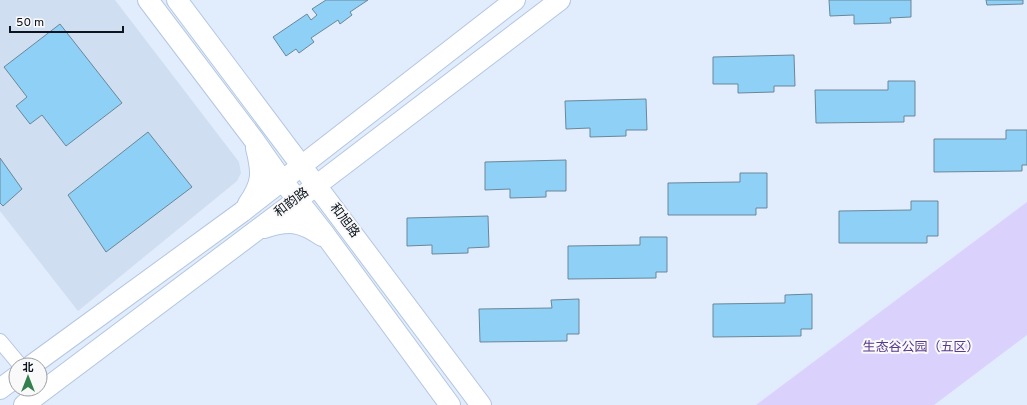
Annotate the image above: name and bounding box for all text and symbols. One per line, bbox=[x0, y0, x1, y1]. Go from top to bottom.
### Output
scale bar bbox=[10, 8, 123, 34]
text: 50 m bbox=[16, 15, 44, 31]
street label: 和韵路 bbox=[271, 184, 312, 221]
street label: 和旭路 bbox=[326, 201, 362, 241]
park label: 生态谷公园（五区） bbox=[862, 339, 980, 356]
north arrow bbox=[8, 357, 48, 397]
text: 北 bbox=[23, 361, 34, 375]

